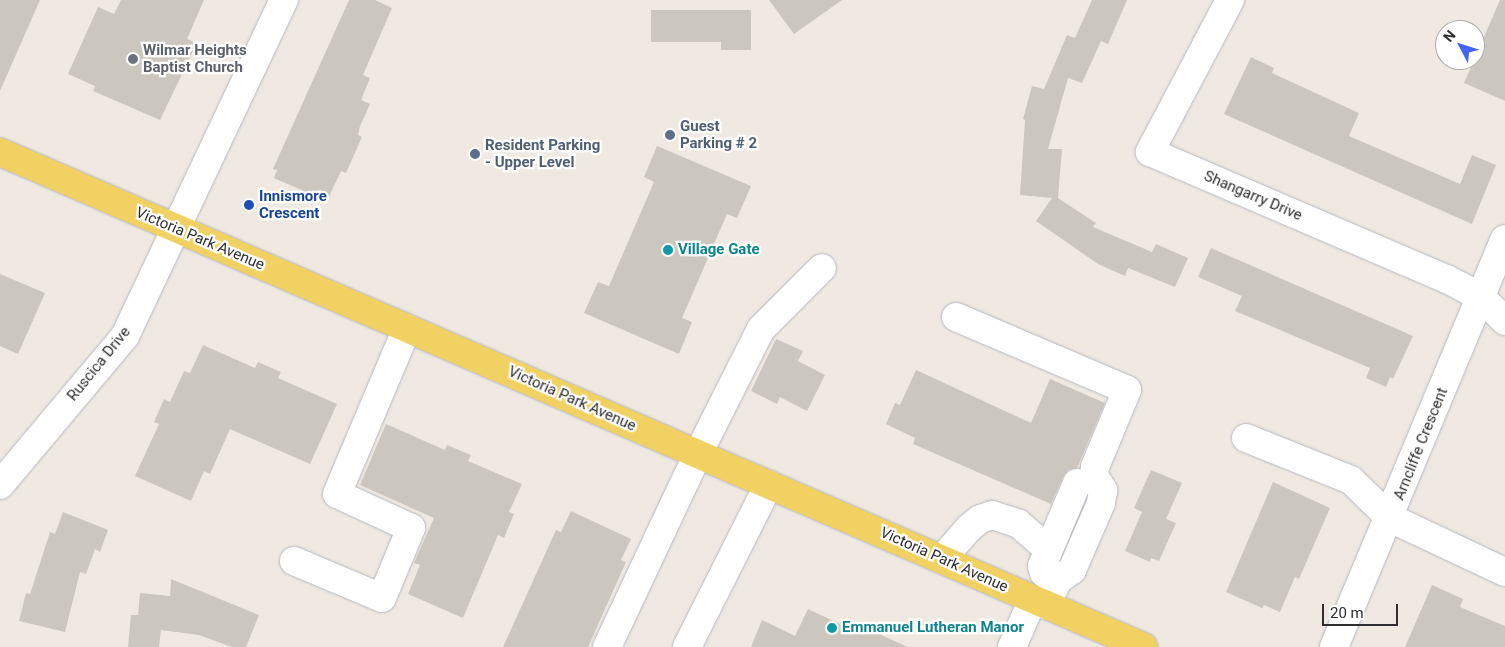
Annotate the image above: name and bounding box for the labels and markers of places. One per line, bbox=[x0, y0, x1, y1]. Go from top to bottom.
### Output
place label: Wilmar Heights Baptist Church bbox=[143, 41, 247, 76]
marker: Wilmar Heights Baptist Church bbox=[127, 53, 139, 65]
place label: Guest Parking # 2 bbox=[680, 117, 757, 152]
marker: Guest Parking # 2 bbox=[664, 129, 676, 141]
place label: Resident Parking - Upper Level bbox=[485, 136, 600, 171]
marker: Resident Parking - Upper Level bbox=[469, 148, 481, 160]
place label: Innismore Crescent bbox=[259, 187, 327, 222]
marker: Innismore Crescent bbox=[243, 199, 255, 211]
place label: Village Gate bbox=[678, 241, 760, 259]
marker: Village Gate bbox=[662, 244, 674, 256]
place label: Emmanuel Lutheran Manor bbox=[842, 619, 1024, 637]
marker: Emmanuel Lutheran Manor bbox=[826, 622, 838, 634]

